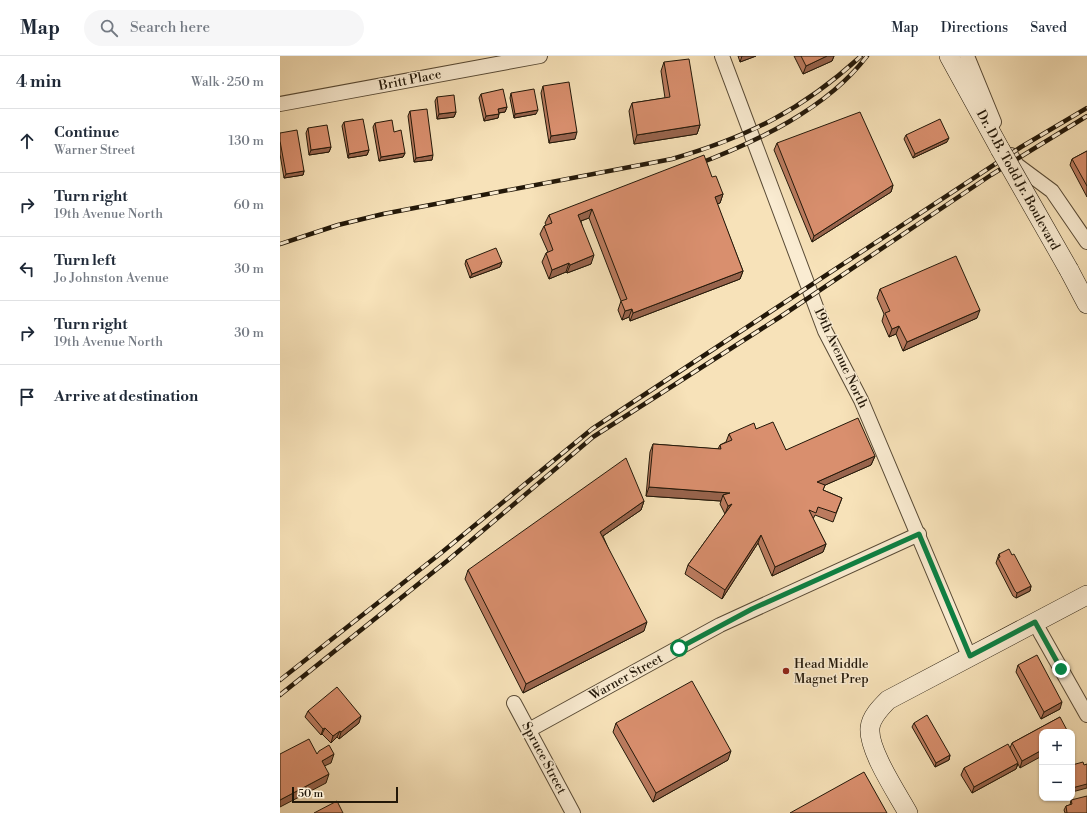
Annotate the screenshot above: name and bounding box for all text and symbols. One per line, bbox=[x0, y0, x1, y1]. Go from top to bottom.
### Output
search box bbox=[84, 10, 364, 46]
text: Map bbox=[20, 16, 60, 40]
icon: search bbox=[98, 17, 120, 39]
text: Search here bbox=[130, 18, 210, 37]
text: Map bbox=[891, 19, 919, 37]
text: Directions bbox=[941, 19, 1008, 37]
text: Saved bbox=[1030, 19, 1067, 37]
street label: Britt Place bbox=[376, 66, 443, 94]
text: 4 min bbox=[16, 71, 61, 93]
text: Walk · 250 m bbox=[191, 74, 264, 90]
street label: Dr. D.B. Todd Jr. Boulevard bbox=[973, 107, 1064, 253]
text: Continue bbox=[54, 123, 119, 142]
icon: ahead bbox=[16, 130, 38, 152]
text: 130 m bbox=[229, 133, 264, 149]
text: Warner Street bbox=[54, 142, 135, 158]
text: Turn right bbox=[54, 187, 128, 206]
icon: right bbox=[16, 194, 38, 216]
text: 60 m bbox=[233, 197, 264, 213]
text: 19th Avenue North bbox=[54, 206, 163, 222]
text: Turn left bbox=[54, 251, 116, 270]
icon: left bbox=[16, 258, 38, 280]
text: 30 m bbox=[234, 261, 264, 277]
text: Jo Johnston Avenue bbox=[54, 270, 169, 286]
street label: 19th Avenue North bbox=[811, 305, 871, 411]
text: Turn right bbox=[54, 315, 128, 334]
icon: right bbox=[16, 322, 38, 344]
text: 30 m bbox=[234, 325, 264, 341]
text: 19th Avenue North bbox=[54, 334, 163, 350]
icon: arrive bbox=[16, 386, 38, 408]
text: Arrive at destination bbox=[54, 387, 198, 406]
route start bbox=[670, 639, 688, 657]
street label: Warner Street bbox=[586, 650, 666, 704]
place label: Head Middle Magnet Prep bbox=[794, 656, 869, 687]
route end bbox=[1052, 660, 1070, 678]
marker: Head Middle Magnet Prep bbox=[781, 666, 791, 676]
street label: Spruce Street bbox=[518, 719, 570, 797]
map controls bbox=[1039, 729, 1075, 801]
button: + bbox=[1039, 729, 1075, 765]
button: − bbox=[1039, 765, 1075, 801]
scale bar bbox=[292, 785, 398, 804]
text: 50 m bbox=[298, 787, 323, 801]

